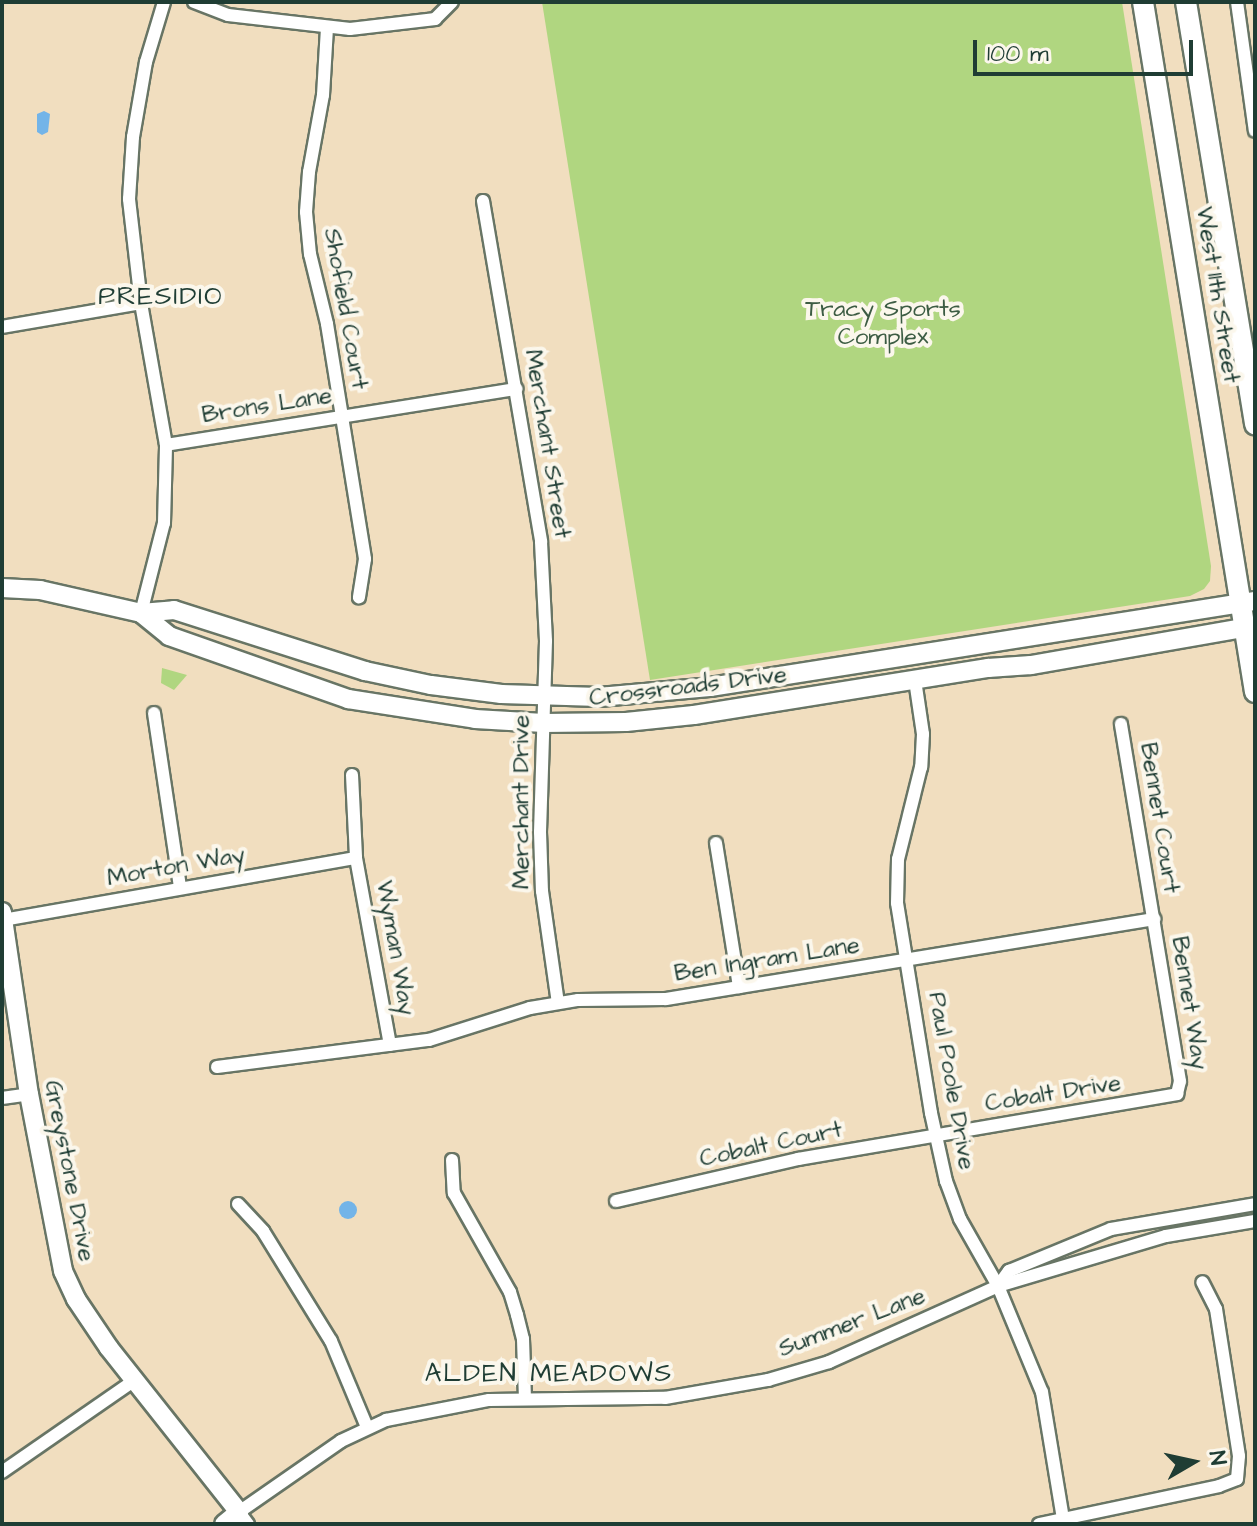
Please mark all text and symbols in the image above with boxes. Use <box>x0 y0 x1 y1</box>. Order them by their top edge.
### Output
scale bar <box>977 24 1197 74</box>
text: 100 m <box>987 37 1049 71</box>
street label: West 11th Street <box>1189 205 1245 385</box>
street label: Shofield Court <box>317 226 373 392</box>
district label: PRESIDIO <box>98 281 224 313</box>
park label: Tracy Sports Complex <box>805 296 961 352</box>
street label: Merchant Street <box>518 348 576 540</box>
street label: Brons Lane <box>200 382 334 430</box>
street label: Crossroads Drive <box>588 661 788 713</box>
street label: Merchant Drive <box>508 715 536 889</box>
street label: Bennet Court <box>1133 741 1185 895</box>
street label: Morton Way <box>105 841 247 893</box>
street label: Wyman Way <box>369 878 421 1018</box>
street label: Ben Ingram Lane <box>672 931 862 989</box>
street label: Bennet Way <box>1164 934 1214 1072</box>
street label: Paul Poole Drive <box>921 990 981 1172</box>
street label: Cobalt Drive <box>983 1069 1123 1119</box>
street label: Greystone Drive <box>37 1078 101 1264</box>
street label: Cobalt Court <box>697 1116 845 1174</box>
street label: Summer Lane <box>775 1282 929 1364</box>
district label: ALDEN MEADOWS <box>425 1358 673 1390</box>
north arrow <box>1153 1422 1233 1502</box>
text: N <box>1201 1449 1234 1467</box>

